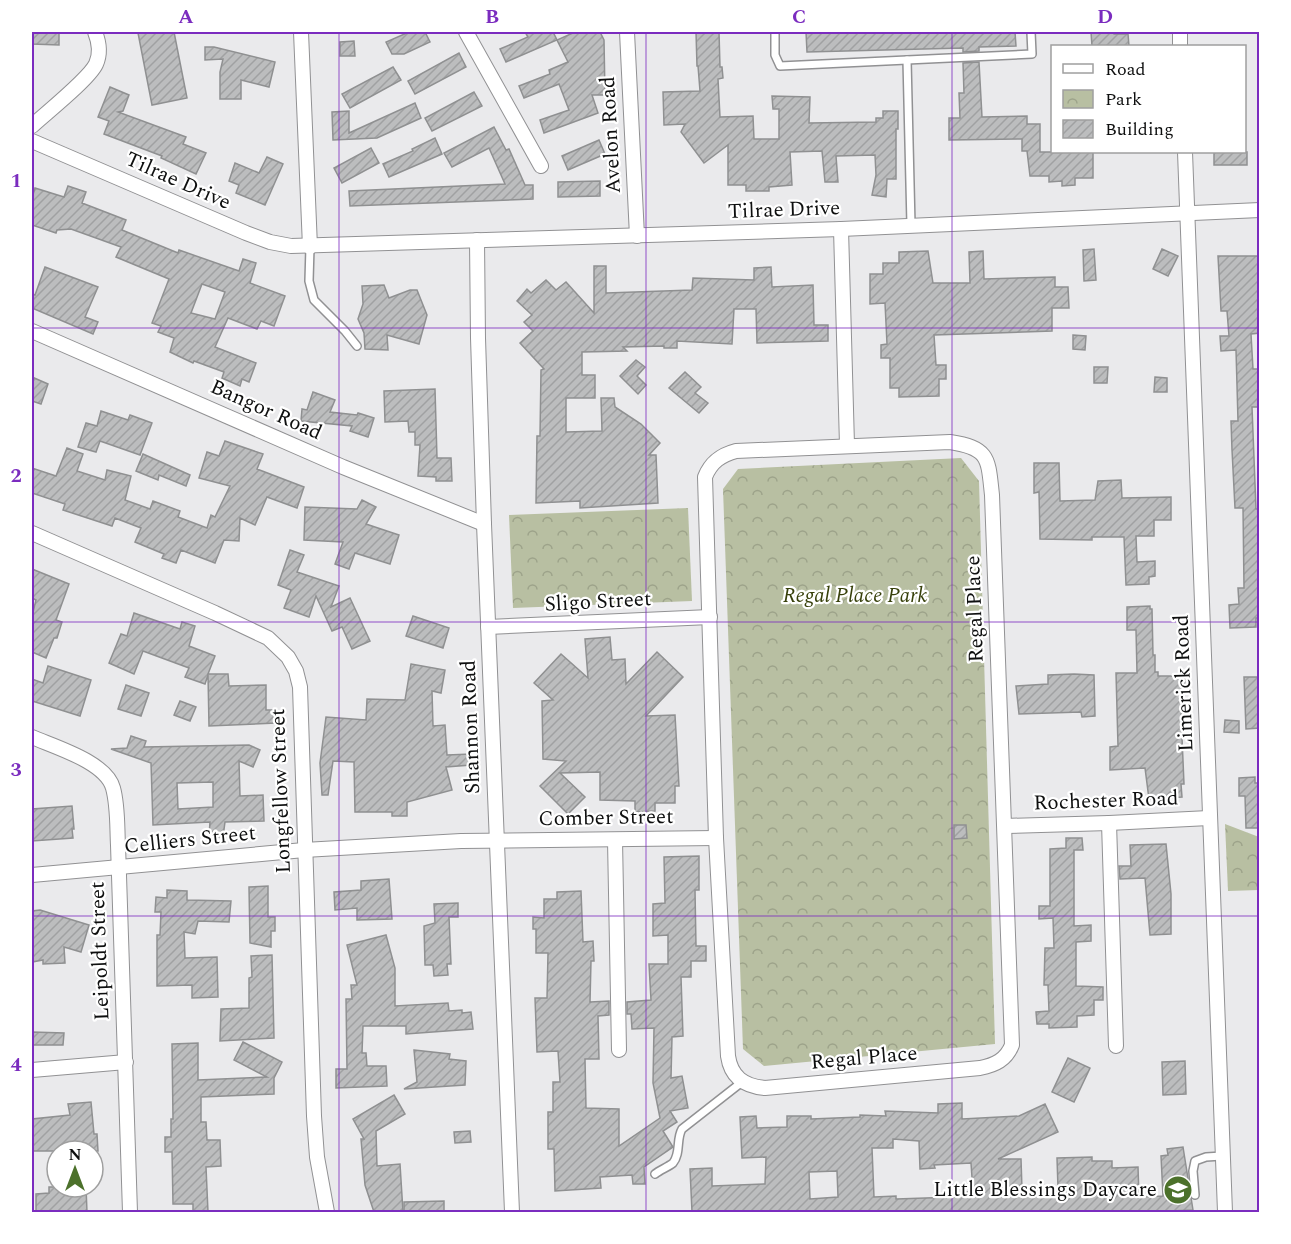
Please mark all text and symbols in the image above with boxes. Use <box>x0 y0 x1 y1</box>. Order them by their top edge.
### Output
text: A <box>178 2 194 32</box>
text: B <box>485 2 499 32</box>
text: C <box>792 2 806 32</box>
text: D <box>1097 2 1113 32</box>
legend <box>1051 45 1246 153</box>
text: Road <box>1105 56 1146 83</box>
street label: Avelon Road <box>592 76 630 194</box>
text: Park <box>1105 86 1142 113</box>
text: Building <box>1105 116 1174 143</box>
street label: Tilrae Drive <box>120 143 236 219</box>
text: 1 <box>10 166 22 196</box>
street label: Tilrae Drive <box>727 192 841 228</box>
street label: Bangor Road <box>205 371 327 449</box>
text: 2 <box>10 461 22 491</box>
street label: Regal Place <box>957 555 993 663</box>
park label: Regal Place Park <box>783 580 927 612</box>
street label: Sligo Street <box>544 583 652 621</box>
street label: Limerick Road <box>1166 614 1202 752</box>
street label: Shannon Road <box>453 659 489 795</box>
street label: Longfellow Street <box>262 708 300 874</box>
text: 3 <box>10 755 22 785</box>
street label: Rochester Road <box>1033 782 1179 820</box>
street label: Comber Street <box>538 801 674 835</box>
street label: Celliers Street <box>123 817 257 863</box>
street label: Leipoldt Street <box>82 881 118 1021</box>
street label: Regal Place <box>809 1037 919 1079</box>
text: 4 <box>10 1050 22 1080</box>
north arrow <box>45 1139 105 1199</box>
text: N <box>68 1143 82 1167</box>
place label: Little Blessings Daycare <box>933 1174 1157 1206</box>
school or university icon: Little Blessings Daycare <box>1162 1174 1194 1206</box>

